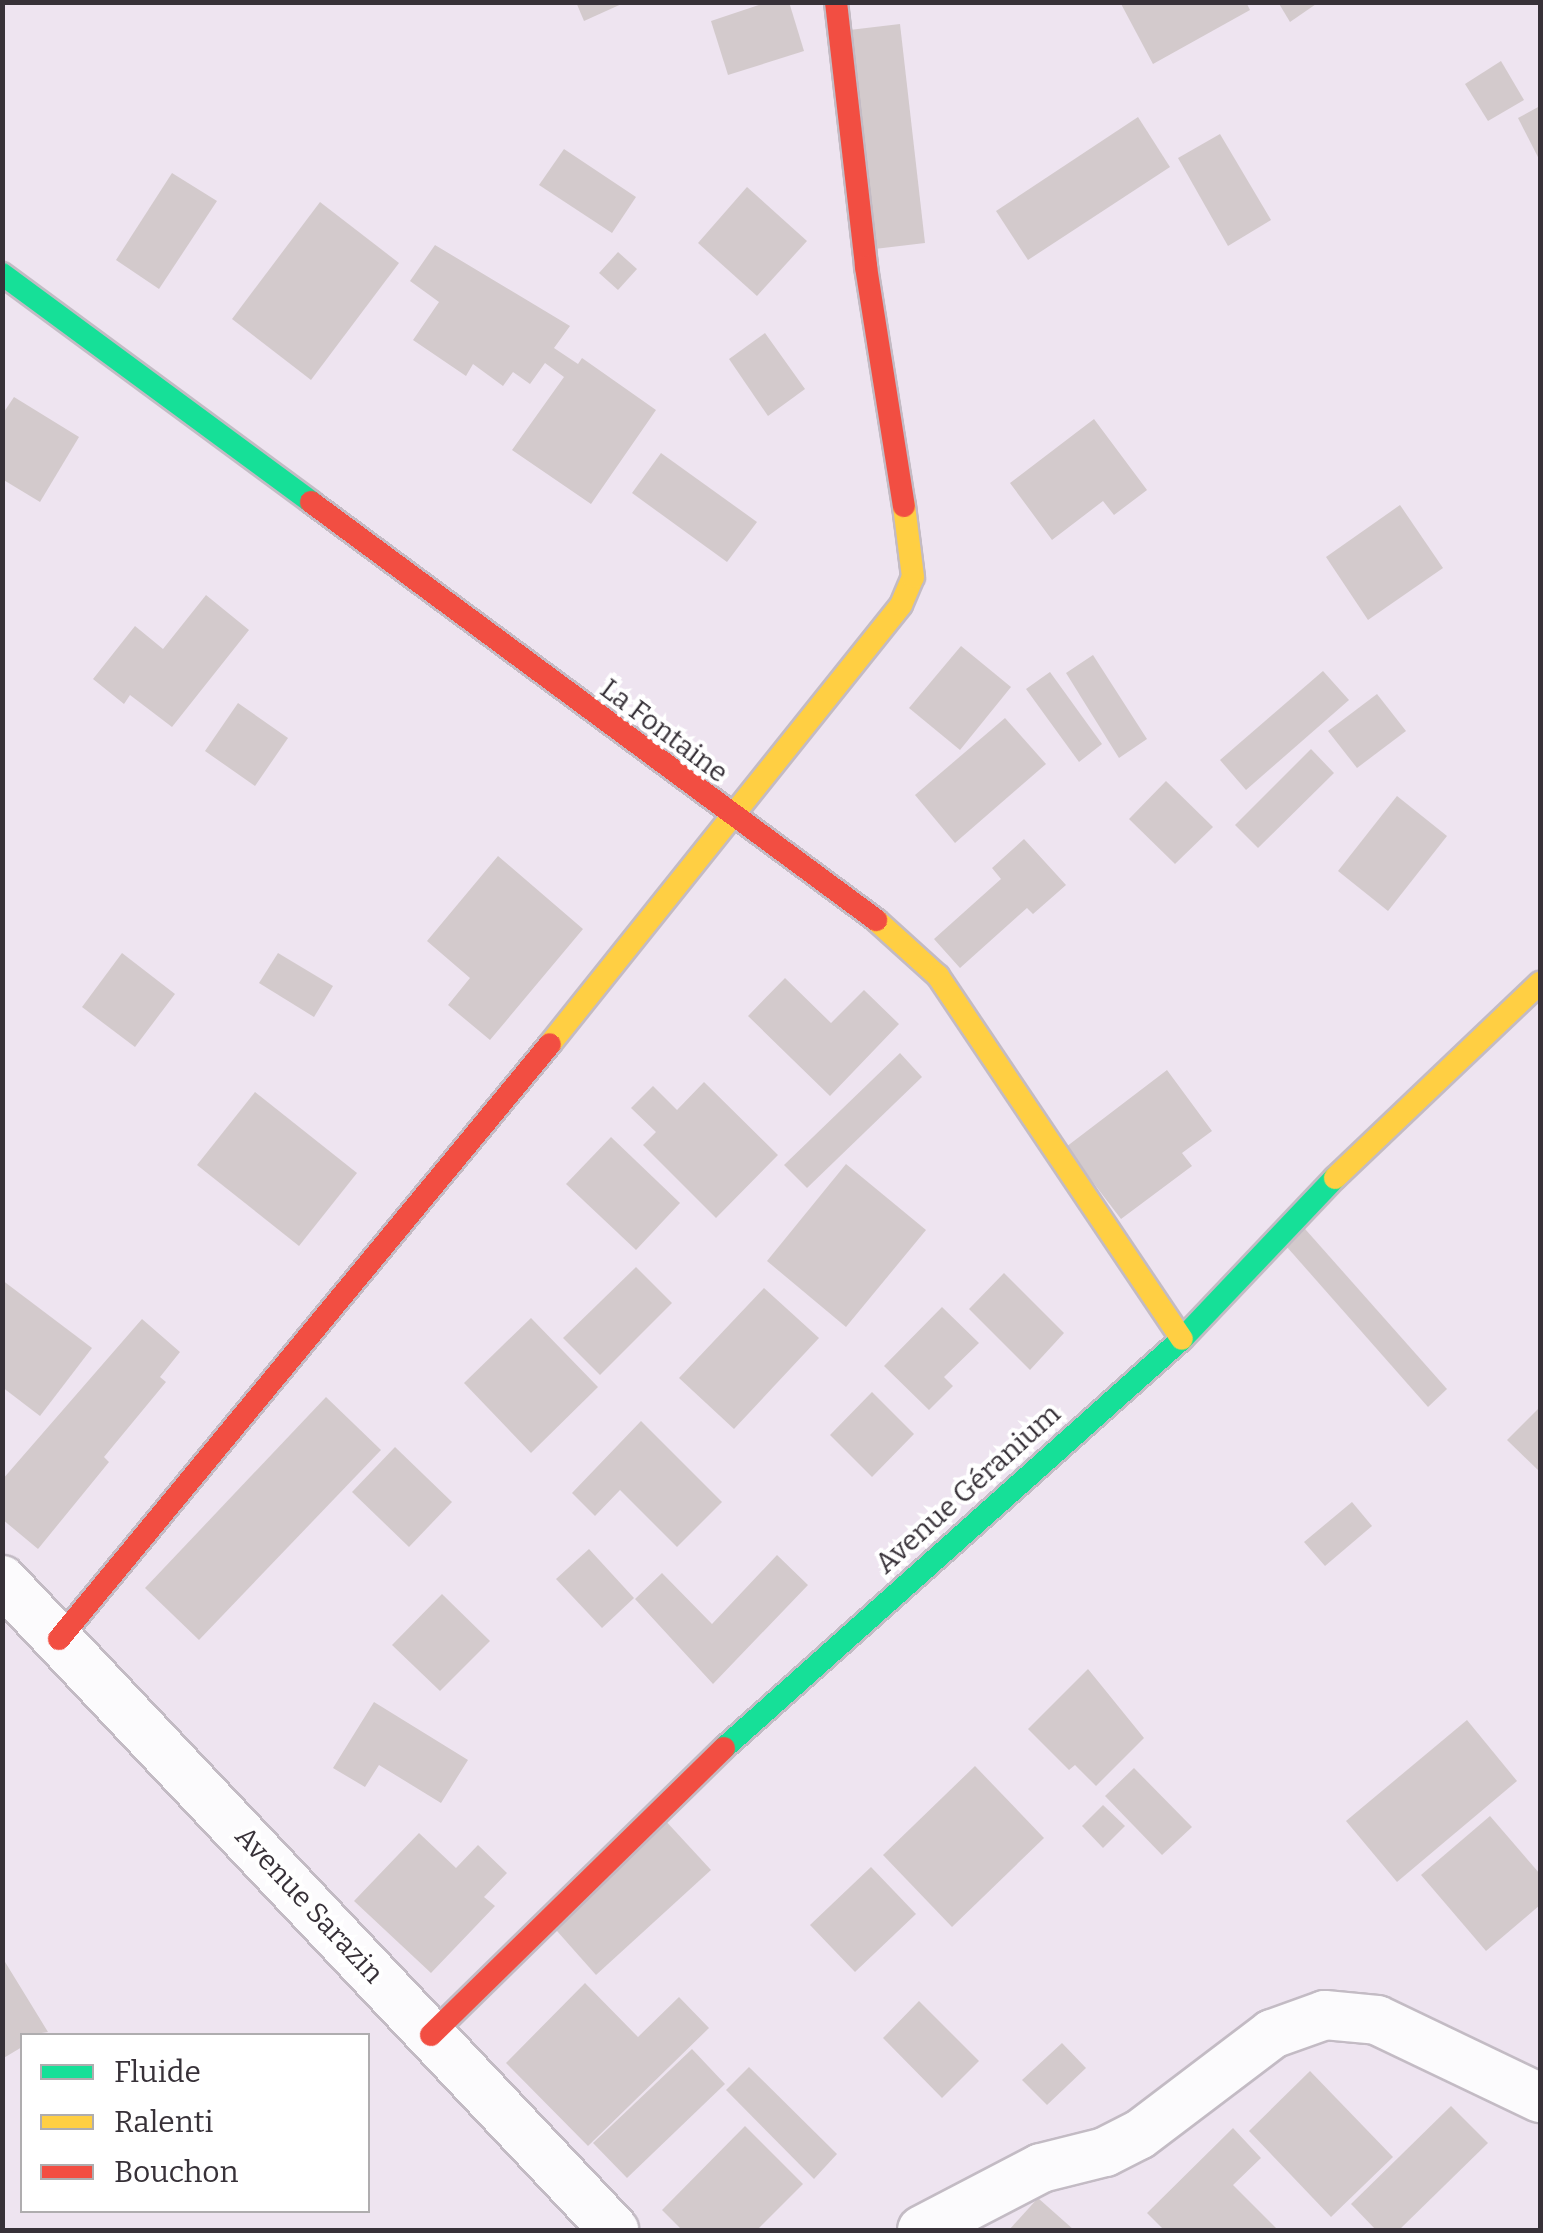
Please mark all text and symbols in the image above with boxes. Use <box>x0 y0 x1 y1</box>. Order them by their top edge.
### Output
street label: La Fontaine <box>594 672 734 790</box>
street label: Avenue Géranium <box>869 1397 1067 1581</box>
street label: Avenue Sarazin <box>228 1820 390 1990</box>
legend <box>20 2033 370 2213</box>
text: Fluide <box>114 2054 201 2090</box>
text: Ralenti <box>114 2104 214 2140</box>
text: Bouchon <box>114 2154 239 2190</box>

